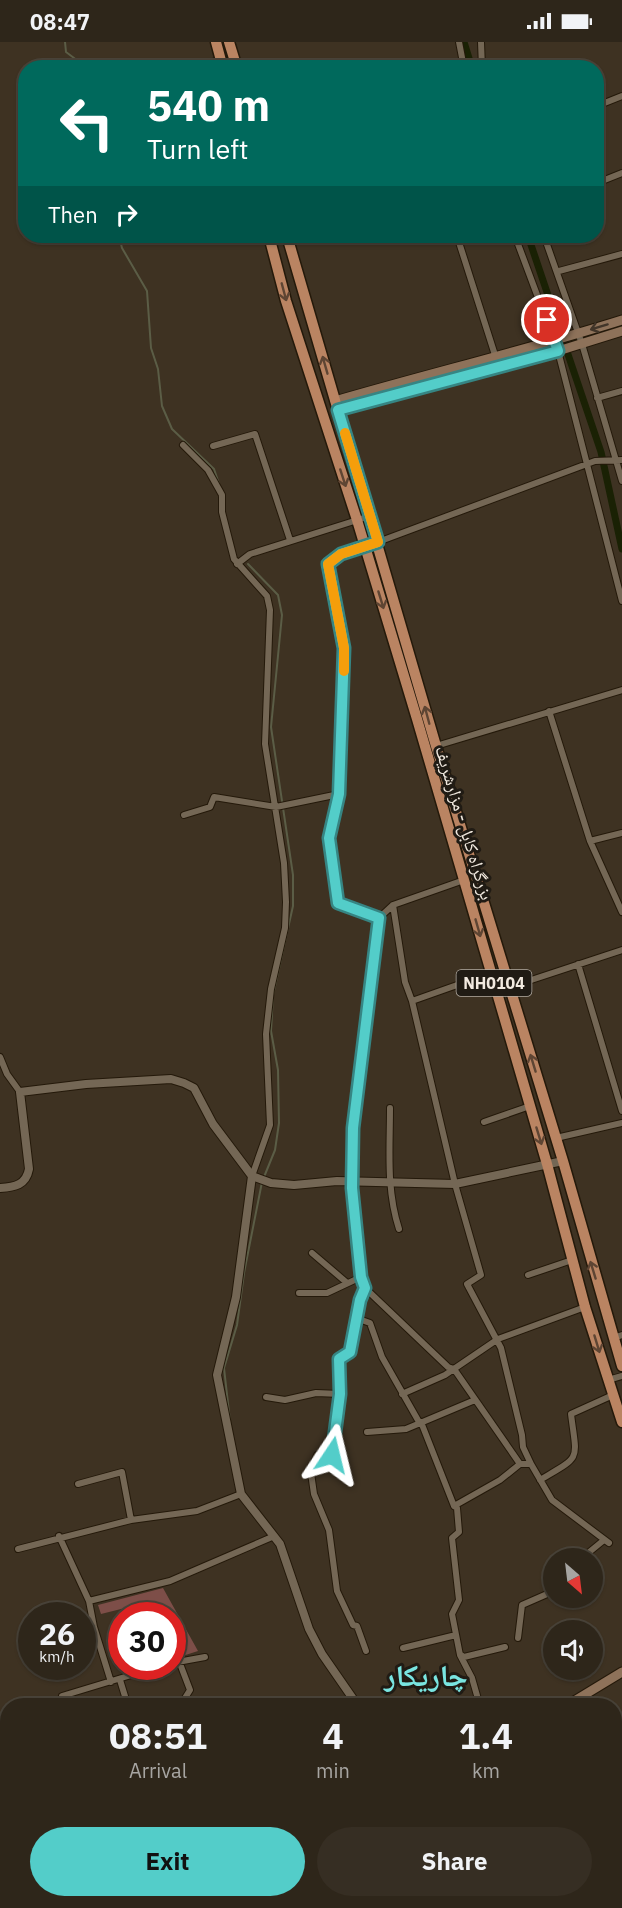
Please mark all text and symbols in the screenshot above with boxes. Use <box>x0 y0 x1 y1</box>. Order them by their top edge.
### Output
text: 08:47 <box>30 7 90 36</box>
text: 540 m <box>147 78 270 133</box>
icon: left <box>48 84 126 162</box>
text: Turn left <box>147 131 248 166</box>
icon: right <box>110 198 143 231</box>
text: Then <box>48 200 98 229</box>
one-way arrow <box>279 282 290 301</box>
pin <box>521 294 572 345</box>
icon: arrive <box>530 303 563 336</box>
one-way arrow <box>590 322 609 333</box>
one-way arrow <box>319 356 330 375</box>
one-way arrow <box>339 468 350 487</box>
one-way arrow <box>376 590 387 609</box>
one-way arrow <box>421 706 433 725</box>
street label: بزرگراه کابل - مزارشریف <box>430 743 499 903</box>
one-way arrow <box>473 918 484 937</box>
road number: NH0104 <box>456 970 532 996</box>
one-way arrow <box>527 1054 538 1073</box>
one-way arrow <box>534 1126 545 1145</box>
one-way arrow <box>587 1261 598 1280</box>
one-way arrow <box>592 1334 603 1353</box>
position arrow <box>300 1423 364 1487</box>
north arrow <box>543 1548 603 1608</box>
map controls <box>543 1548 603 1680</box>
speed limit sign: 30 <box>108 1602 186 1680</box>
text: 26 <box>39 1614 75 1653</box>
button: sound <box>543 1620 603 1680</box>
text: km/h <box>39 1647 75 1666</box>
district label: چاریکار <box>382 1655 468 1694</box>
text: 08:51 <box>109 1712 207 1759</box>
text: 4 <box>322 1712 344 1759</box>
text: 1.4 <box>459 1712 513 1759</box>
text: Arrival <box>129 1757 187 1784</box>
text: min <box>316 1757 350 1784</box>
text: km <box>472 1757 500 1784</box>
button: Exit <box>30 1827 305 1896</box>
button: Share <box>317 1827 592 1896</box>

